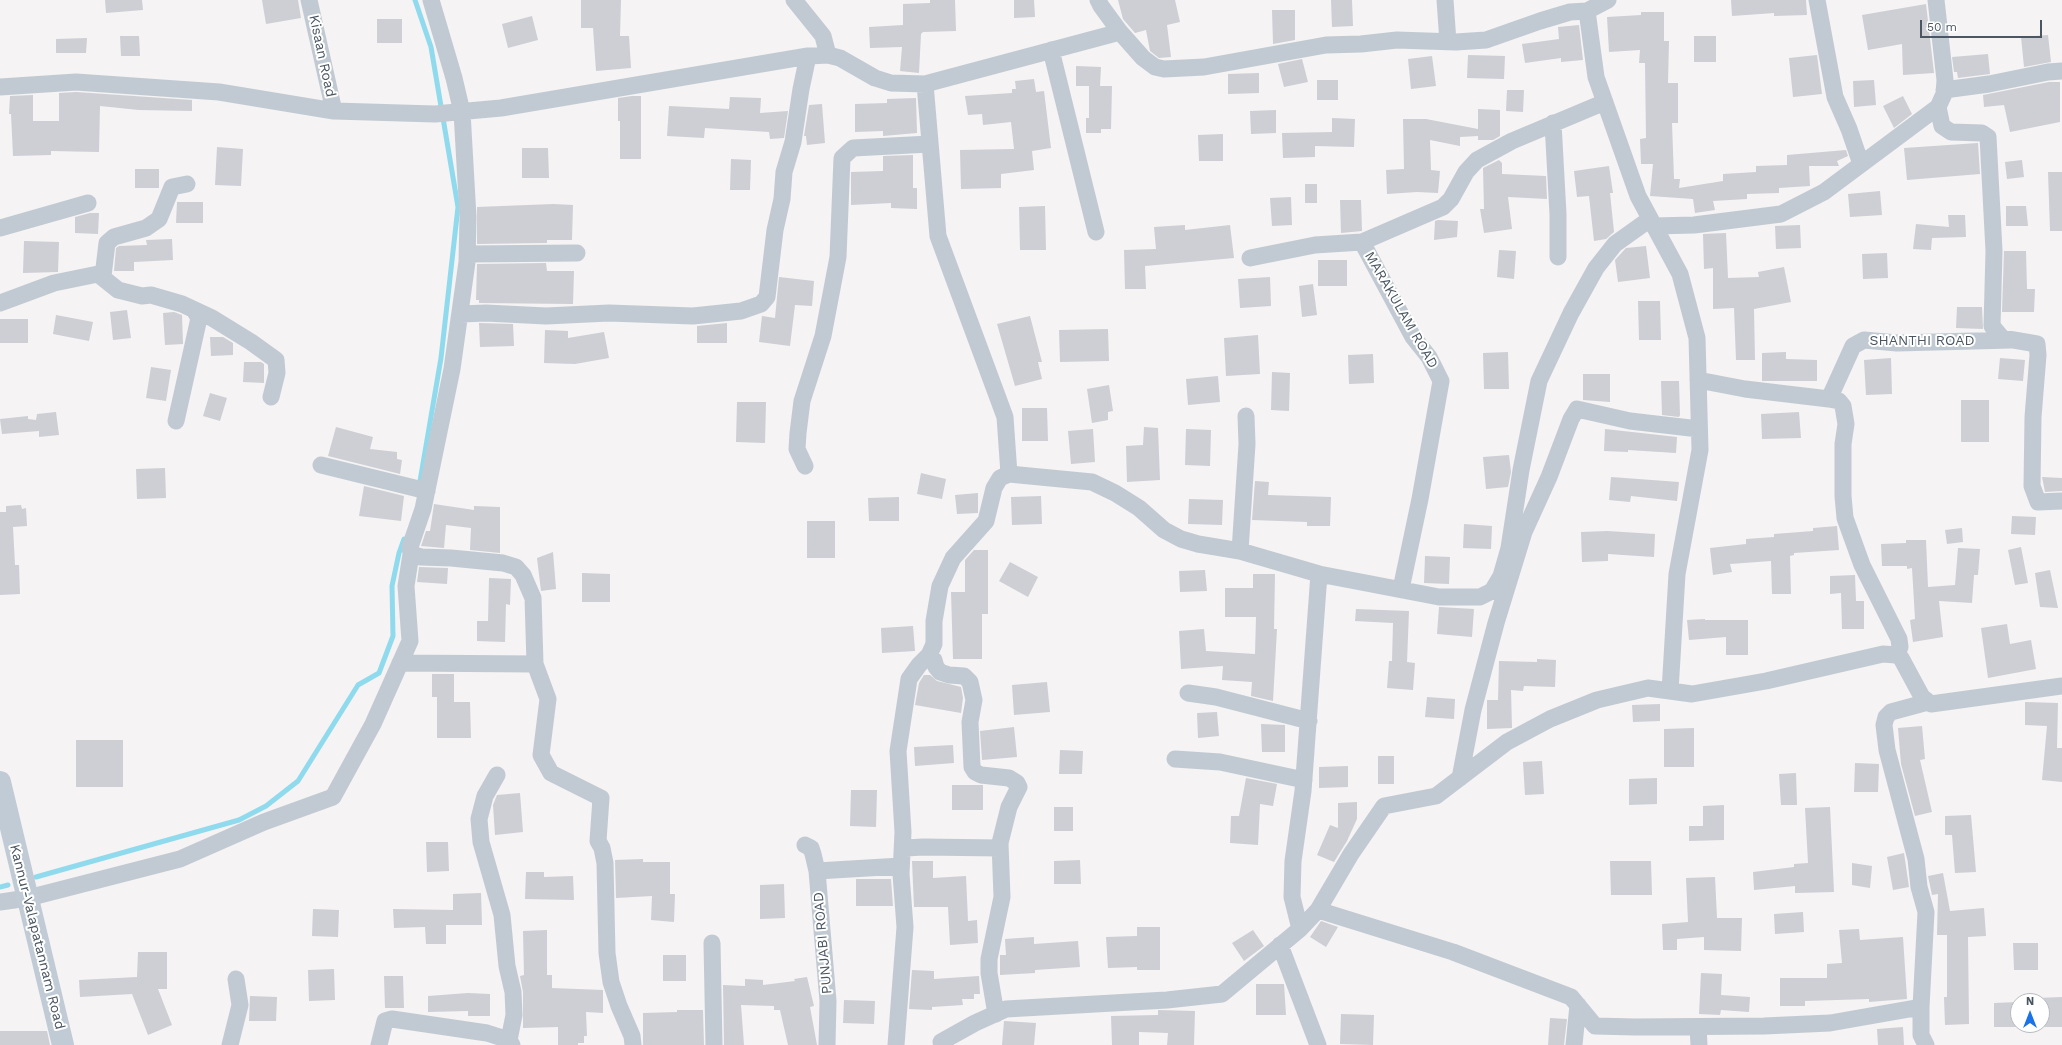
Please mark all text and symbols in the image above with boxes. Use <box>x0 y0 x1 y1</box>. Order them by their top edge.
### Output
scale bar <box>1922 12 2044 38</box>
street label: Kisaan Road <box>305 13 339 99</box>
text: 50 m <box>1927 20 1957 34</box>
street label: MARAKULAM ROAD <box>1361 249 1441 371</box>
street label: SHANTHI ROAD <box>1869 333 1975 349</box>
street label: Kannur-Valapatannam Road <box>6 843 68 1031</box>
street label: PUNJABI ROAD <box>810 891 836 995</box>
north arrow <box>2010 993 2050 1033</box>
text: N <box>2026 995 2034 1008</box>

